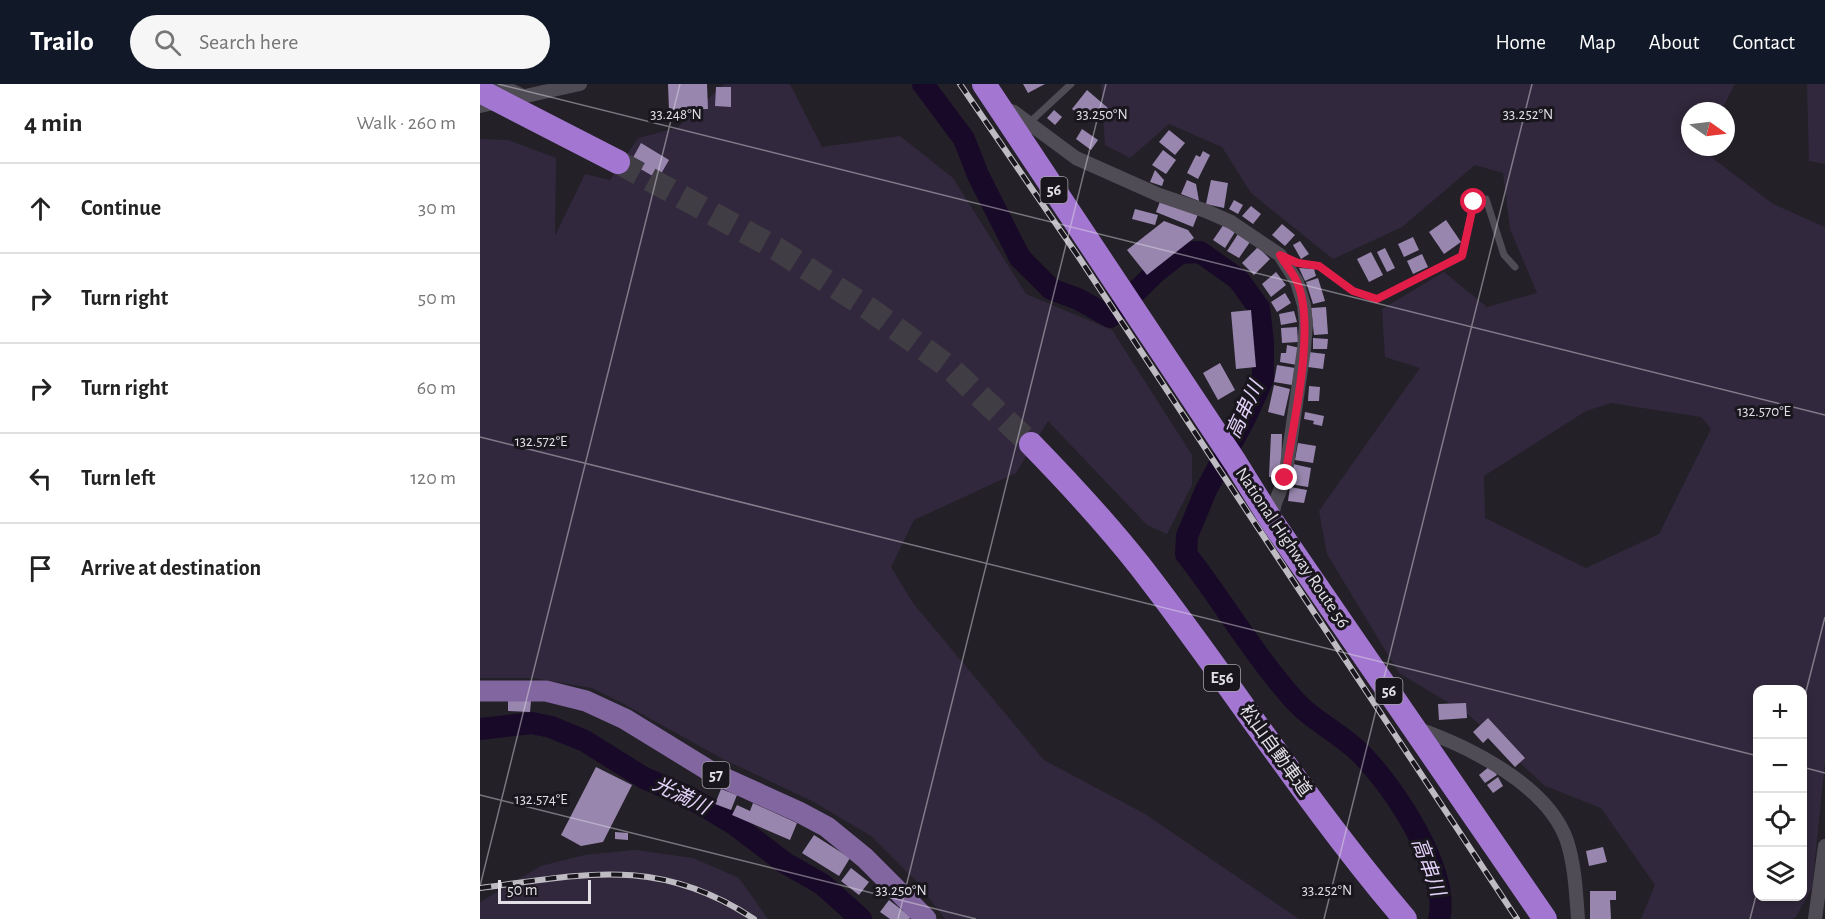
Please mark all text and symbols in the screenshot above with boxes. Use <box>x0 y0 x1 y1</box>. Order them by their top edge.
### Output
search box <box>130 15 550 69</box>
icon: search <box>151 26 184 59</box>
text: Trailo <box>30 28 94 56</box>
text: Search here <box>199 31 298 53</box>
text: Home <box>1495 32 1546 53</box>
text: Map <box>1579 32 1616 53</box>
text: About <box>1649 32 1699 53</box>
text: Contact <box>1732 32 1795 53</box>
north arrow <box>1681 102 1735 156</box>
text: 33.248°N <box>650 107 702 122</box>
text: 33.250°N <box>1076 107 1128 122</box>
text: 33.252°N <box>1503 107 1553 122</box>
text: 4 min <box>24 110 83 136</box>
text: Walk · 260 m <box>356 113 456 133</box>
road number: 56 <box>1040 177 1068 203</box>
route start <box>1460 188 1486 214</box>
icon: ahead <box>24 192 57 225</box>
text: Continue <box>81 197 161 219</box>
text: 30 m <box>418 198 456 218</box>
icon: right <box>24 282 57 315</box>
text: Turn right <box>81 287 168 309</box>
text: 50 m <box>418 288 456 308</box>
icon: right <box>24 372 57 405</box>
water label: 高串川 <box>1222 376 1268 441</box>
text: Turn right <box>81 377 168 399</box>
text: 60 m <box>417 378 456 398</box>
text: 132.570°E <box>1737 404 1791 419</box>
text: 132.572°E <box>515 434 567 449</box>
icon: left <box>24 462 57 495</box>
route end <box>1271 464 1297 490</box>
street label: National Highway Route 56 <box>1232 465 1352 631</box>
text: Turn left <box>81 467 155 489</box>
text: 120 m <box>410 468 456 488</box>
icon: arrive <box>24 552 57 585</box>
text: Arrive at destination <box>81 557 261 579</box>
road number: E56 <box>1204 665 1240 691</box>
road number: 56 <box>1376 678 1402 704</box>
map controls <box>1753 685 1807 901</box>
button: + <box>1753 685 1807 739</box>
street label: 松山自動車道 <box>1236 701 1316 800</box>
button: − <box>1753 739 1807 793</box>
road number: 57 <box>702 762 730 788</box>
water label: 光満川 <box>650 773 715 819</box>
text: 132.574°E <box>515 792 567 807</box>
button: locate <box>1753 793 1807 847</box>
water label: 高串川 <box>1408 835 1449 900</box>
button: layers <box>1753 847 1807 901</box>
scale bar <box>498 877 591 904</box>
text: 50 m <box>507 882 538 898</box>
text: 33.250°N <box>875 883 927 898</box>
text: 33.252°N <box>1302 883 1352 898</box>

